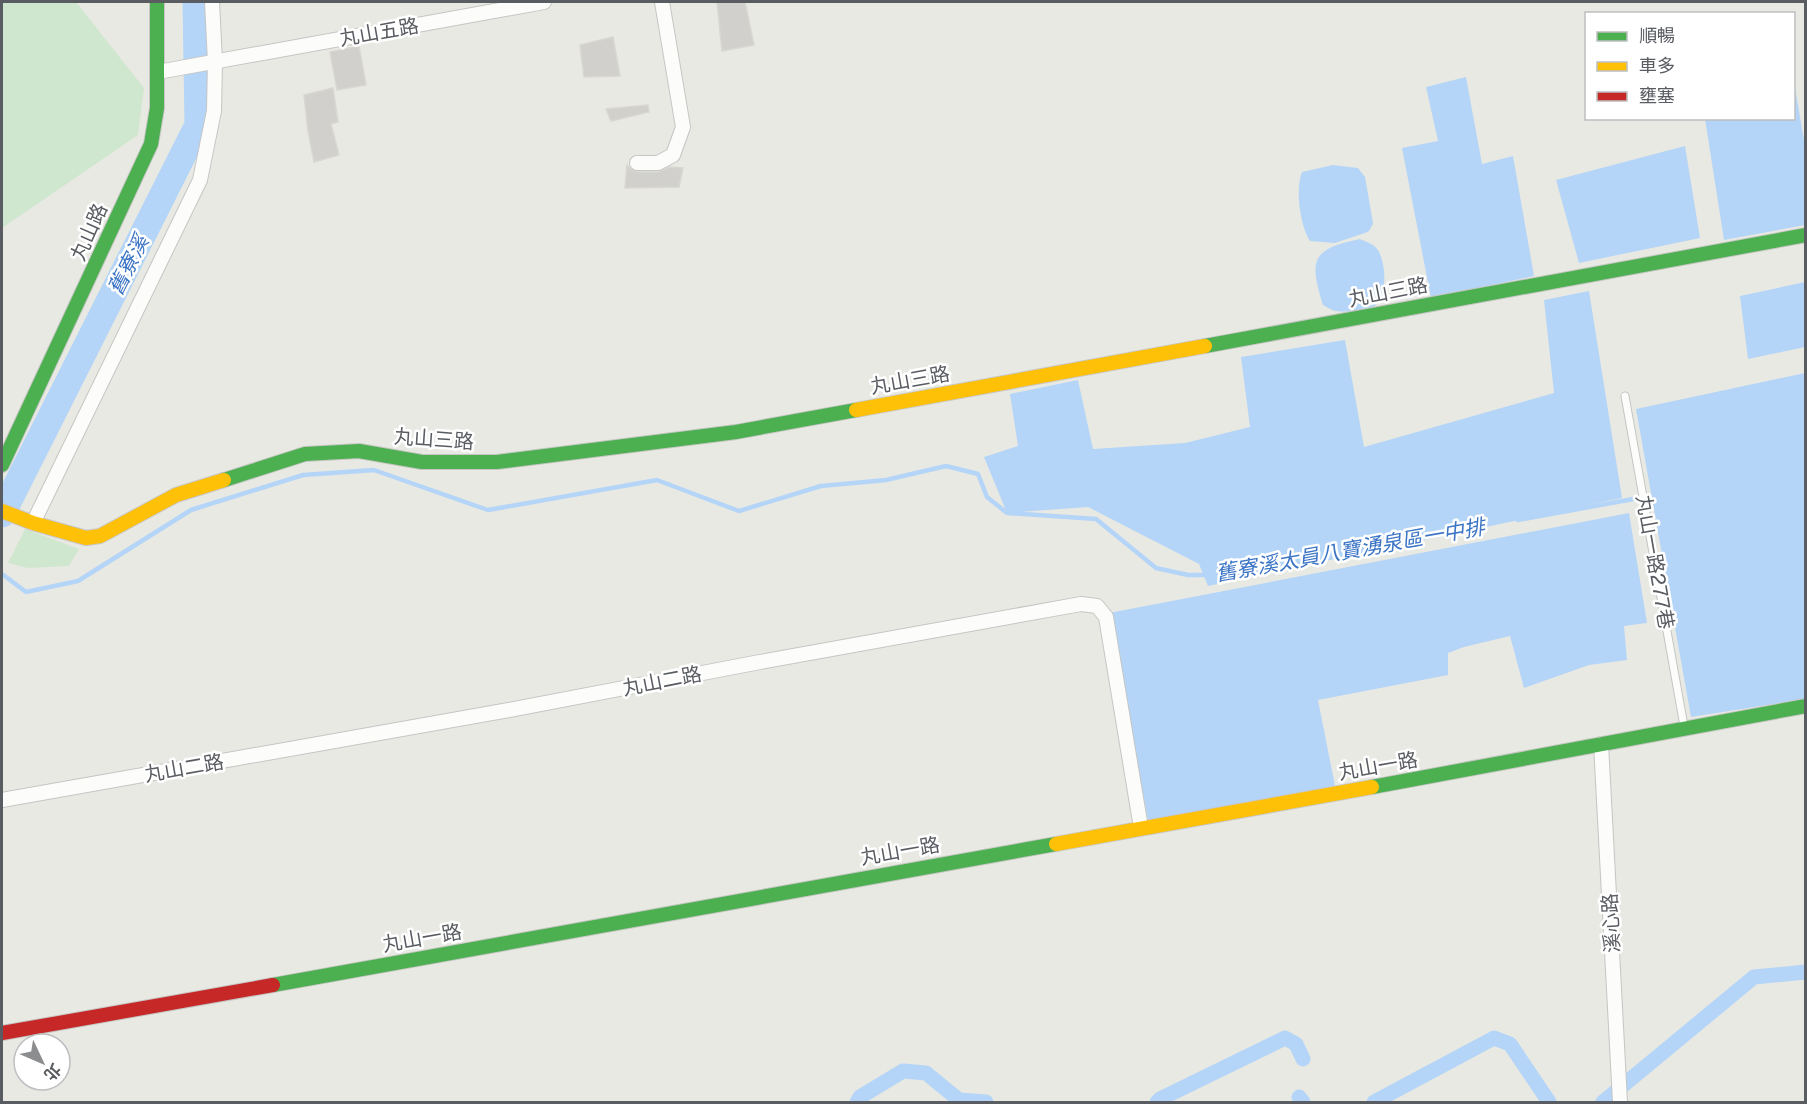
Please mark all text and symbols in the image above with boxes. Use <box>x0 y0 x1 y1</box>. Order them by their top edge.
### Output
legend <box>1585 12 1795 120</box>
street label: 丸山五路 <box>338 13 420 51</box>
text: 順暢 <box>1639 25 1675 46</box>
text: 車多 <box>1639 55 1675 76</box>
text: 壅塞 <box>1639 85 1675 106</box>
street label: 丸山路 <box>66 200 112 264</box>
water label: 舊寮溪 <box>103 229 155 299</box>
street label: 丸山三路 <box>1346 273 1430 311</box>
street label: 丸山三路 <box>869 361 951 399</box>
street label: 丸山三路 <box>393 424 475 454</box>
street label: 丸山一路277巷 <box>1631 493 1679 631</box>
water label: 舊寮溪太員八寶湧泉區一中排 <box>1213 513 1490 586</box>
street label: 丸山二路 <box>620 662 704 700</box>
street label: 丸山一路 <box>1337 747 1419 785</box>
street label: 丸山二路 <box>143 749 225 787</box>
street label: 丸山一路 <box>859 832 941 870</box>
street label: 溪心路 <box>1597 892 1625 954</box>
street label: 丸山一路 <box>381 919 463 957</box>
north arrow <box>12 1032 72 1092</box>
text: 北 <box>40 1060 65 1084</box>

